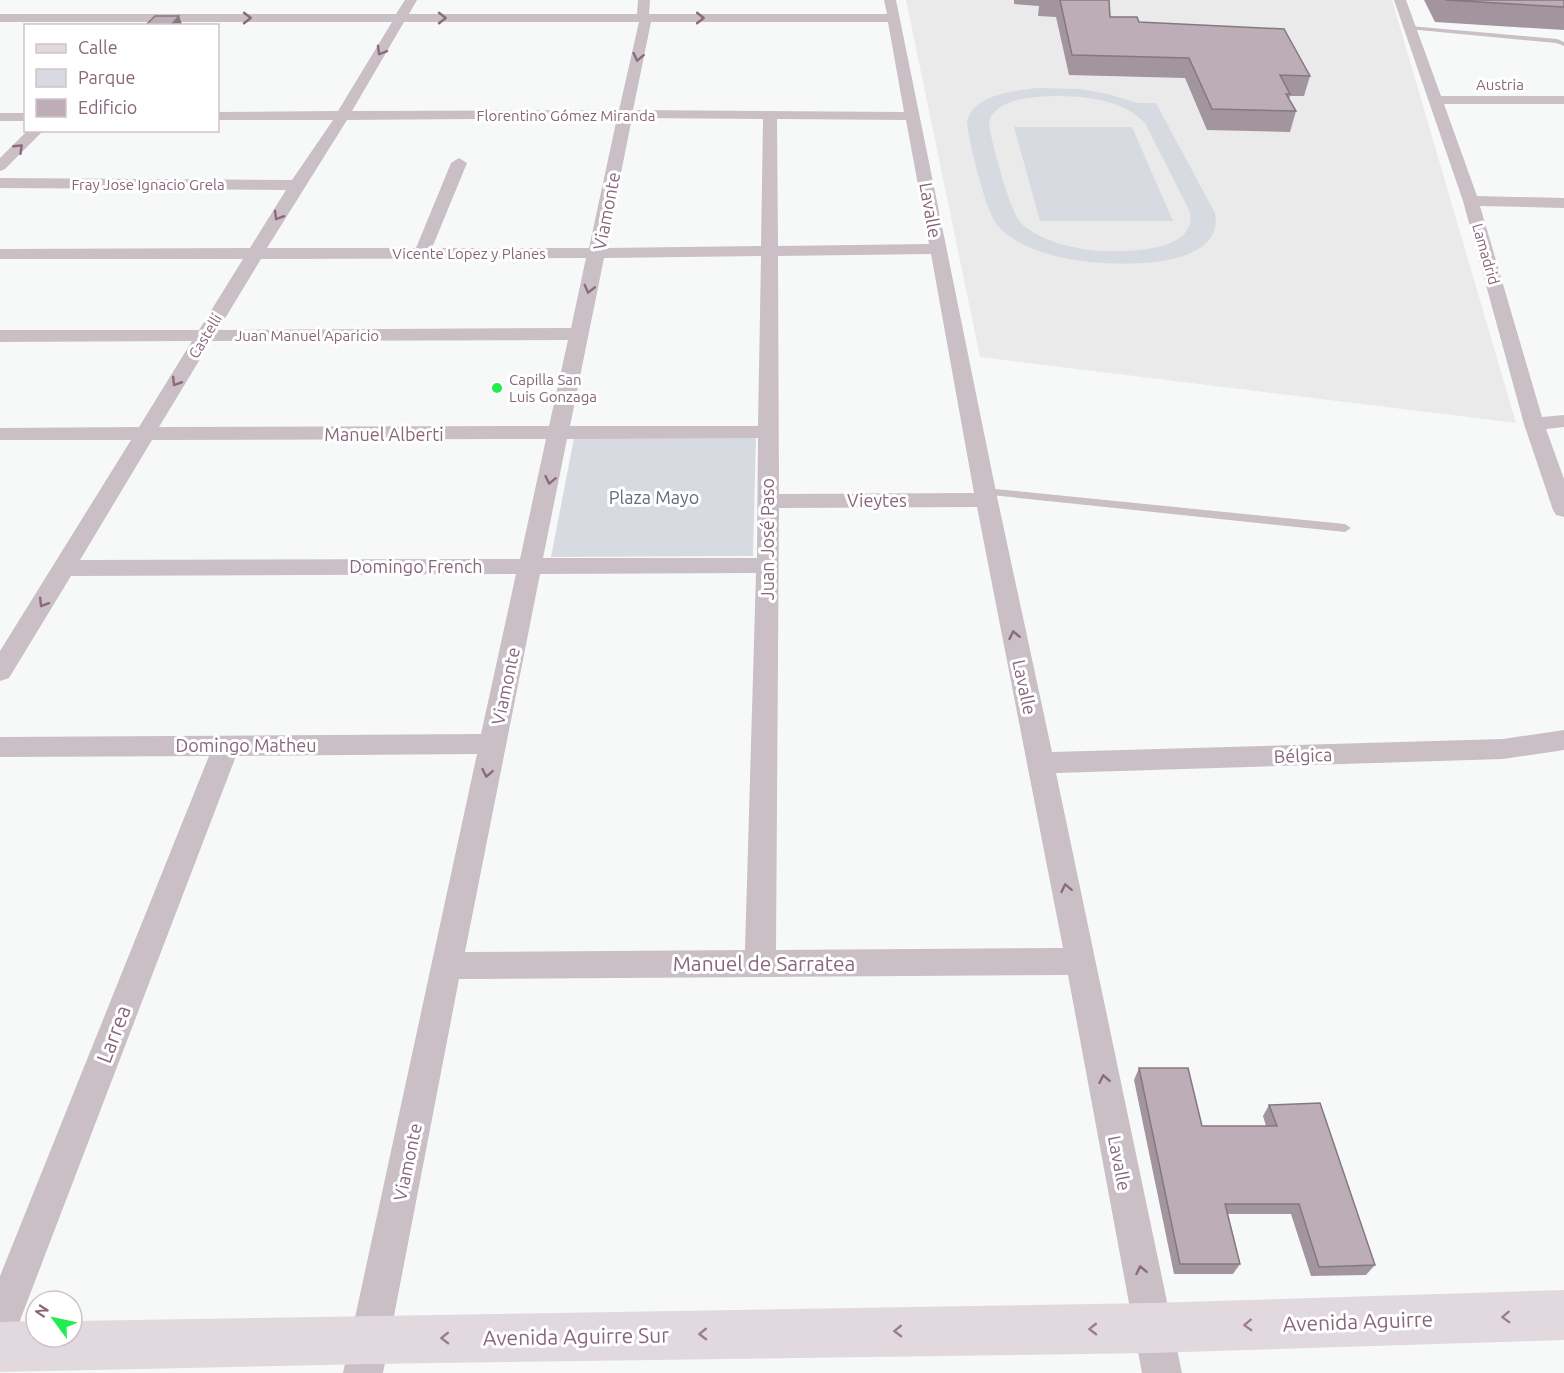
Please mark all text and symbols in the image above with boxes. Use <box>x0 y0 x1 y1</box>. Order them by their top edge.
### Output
one-way arrow <box>243 12 252 24</box>
one-way arrow <box>438 12 447 24</box>
one-way arrow <box>696 12 705 24</box>
legend <box>24 24 219 132</box>
text: Calle <box>78 37 118 57</box>
one-way arrow <box>377 44 388 55</box>
one-way arrow <box>632 52 645 62</box>
text: Parque <box>78 67 135 87</box>
street label: Austria <box>1476 76 1524 93</box>
text: Edificio <box>78 97 137 117</box>
street label: Florentino Gómez Miranda <box>477 107 655 124</box>
one-way arrow <box>11 145 22 156</box>
street label: Viamonte <box>589 170 623 252</box>
street label: Fray Jose Ignacio Grela <box>71 176 225 193</box>
street label: Lavalle <box>916 181 946 239</box>
one-way arrow <box>273 210 285 220</box>
street label: Lamadrid <box>1469 221 1503 287</box>
street label: Vicente Lopez y Planes <box>392 245 546 262</box>
one-way arrow <box>584 284 597 294</box>
street label: Castelli <box>185 311 225 361</box>
street label: Juan Manuel Aparicio <box>235 327 379 344</box>
place label: Capilla San Luis Gonzaga <box>509 371 597 405</box>
one-way arrow <box>172 376 184 386</box>
marker: Capilla San Luis Gonzaga <box>490 381 504 395</box>
street label: Manuel Alberti <box>324 424 444 444</box>
one-way arrow <box>544 474 557 484</box>
street label: Juan José Paso <box>757 478 777 600</box>
park label: Plaza Mayo <box>609 487 699 507</box>
street label: Vieytes <box>847 490 907 510</box>
street label: Domingo French <box>349 556 483 576</box>
one-way arrow <box>38 597 50 607</box>
one-way arrow <box>1008 630 1021 640</box>
street label: Viamonte <box>487 645 523 727</box>
street label: Lavalle <box>1009 658 1041 716</box>
street label: Domingo Matheu <box>176 735 316 755</box>
street label: Bélgica <box>1273 744 1333 766</box>
one-way arrow <box>481 768 494 778</box>
one-way arrow <box>1060 883 1073 893</box>
street label: Manuel de Sarratea <box>673 951 855 975</box>
street label: Larrea <box>91 1002 135 1066</box>
one-way arrow <box>1098 1074 1111 1084</box>
street label: Viamonte <box>389 1121 425 1203</box>
street label: Lavalle <box>1105 1134 1135 1192</box>
one-way arrow <box>1135 1266 1148 1276</box>
north arrow <box>24 1289 84 1349</box>
text: N <box>31 1301 52 1321</box>
street label: Avenida Aguirre <box>1282 1306 1434 1336</box>
one-way arrow <box>1501 1310 1510 1323</box>
one-way arrow <box>1243 1319 1252 1331</box>
street label: Avenida Aguirre Sur <box>483 1322 669 1350</box>
one-way arrow <box>1089 1322 1098 1335</box>
one-way arrow <box>894 1325 903 1338</box>
one-way arrow <box>699 1328 708 1340</box>
one-way arrow <box>441 1332 450 1344</box>

